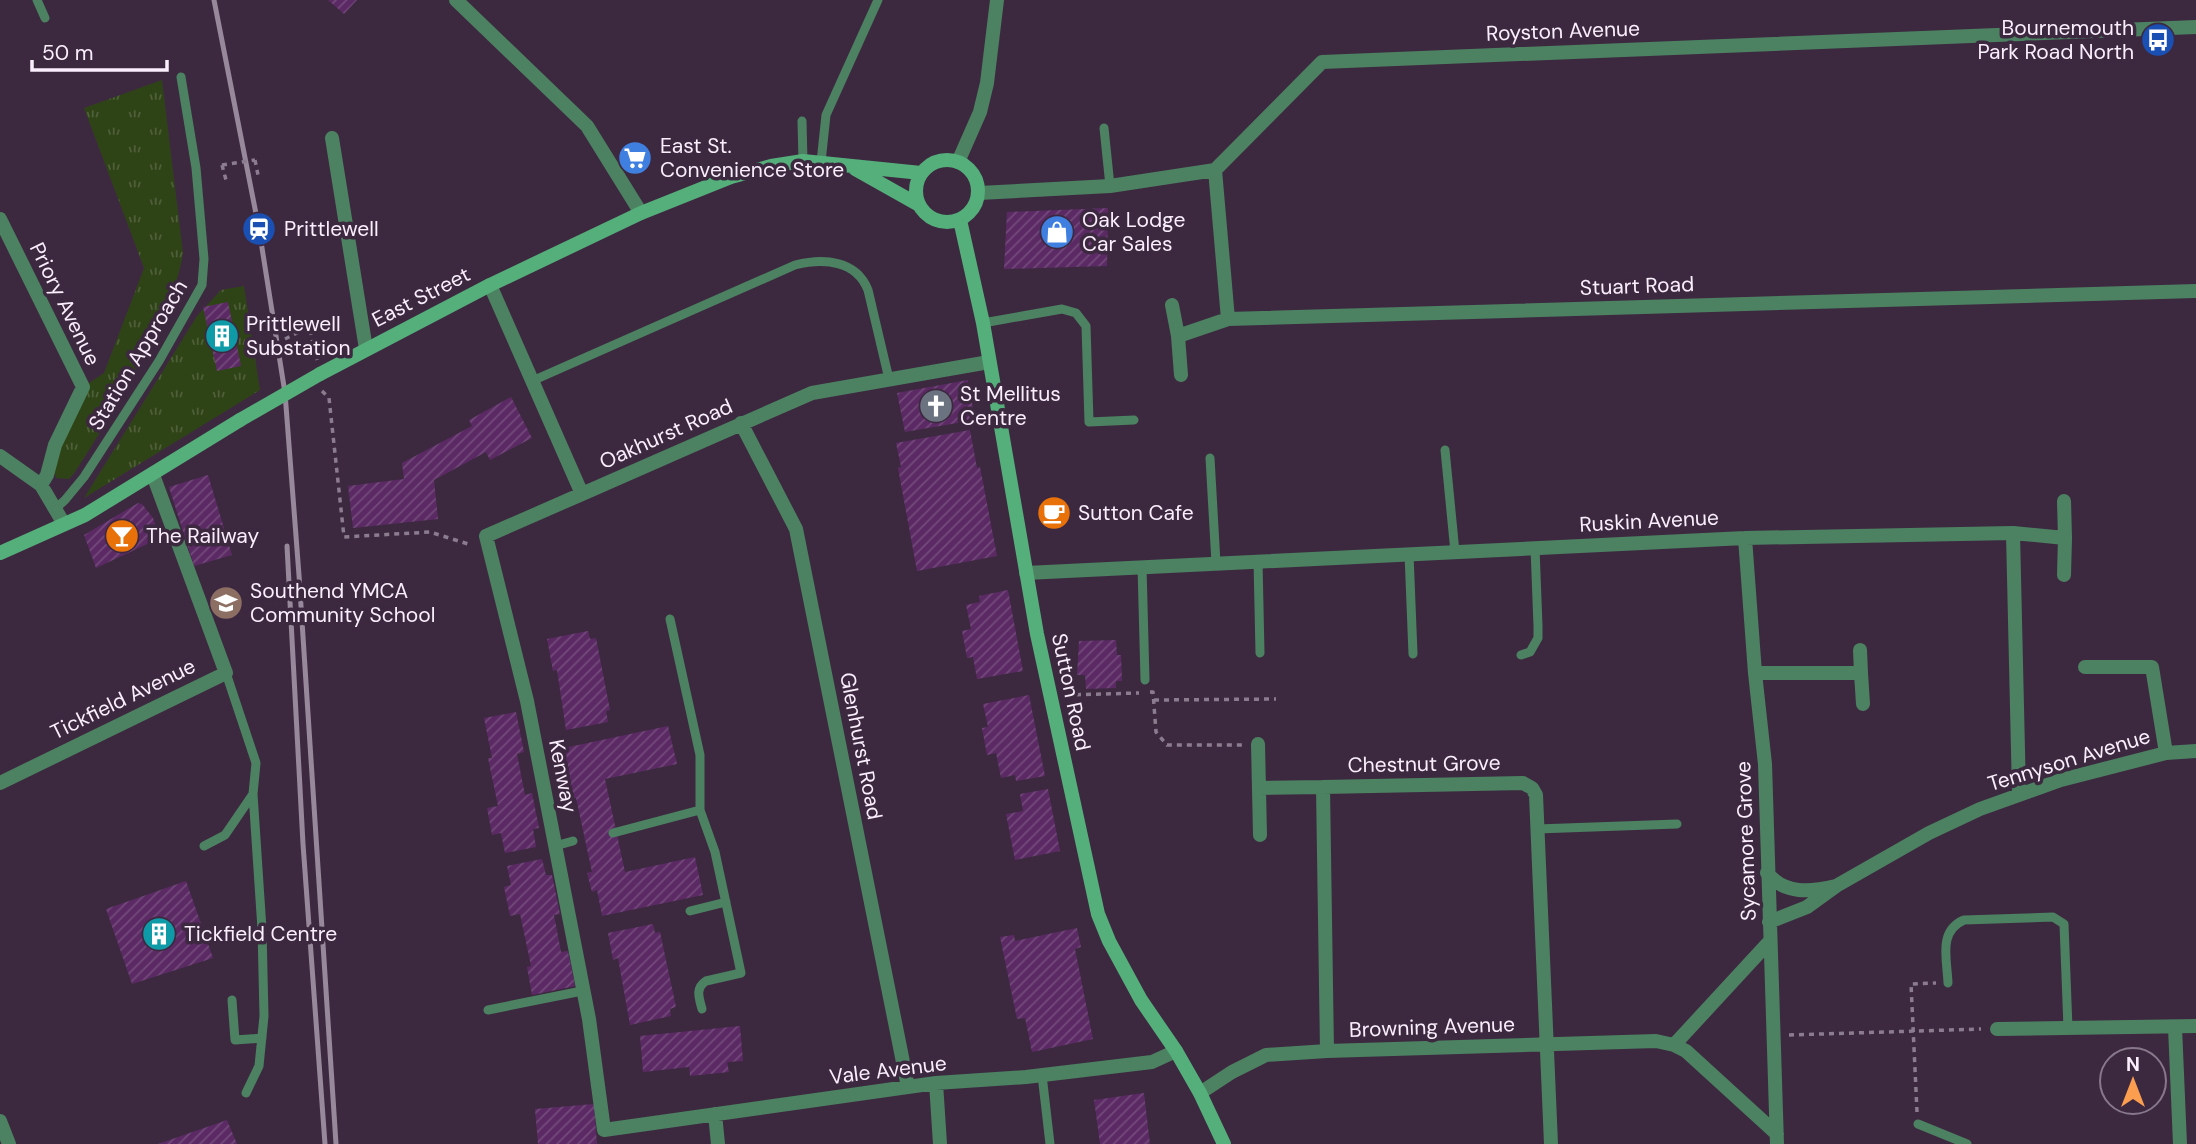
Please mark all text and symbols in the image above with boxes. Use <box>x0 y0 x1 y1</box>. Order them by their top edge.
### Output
street label: Royston Avenue <box>1486 14 1641 48</box>
place label: Bournemouth Park Road North <box>1977 14 2134 66</box>
bus stop icon: Bournemouth Park Road North <box>2139 21 2177 59</box>
scale bar <box>32 28 166 72</box>
text: 50 m <box>42 39 93 67</box>
place label: East St. Convenience Store <box>660 132 844 184</box>
supermarket icon: East St. Convenience Store <box>616 139 654 177</box>
place label: Oak Lodge Car Sales <box>1082 206 1185 258</box>
station icon: Prittlewell <box>240 210 278 248</box>
shop icon: Oak Lodge Car Sales <box>1038 213 1076 251</box>
place label: Prittlewell <box>284 215 379 243</box>
street label: Priory Avenue <box>23 238 107 370</box>
street label: East Street <box>367 260 475 334</box>
street label: Stuart Road <box>1579 270 1695 302</box>
street label: Station Approach <box>82 275 194 435</box>
place label: Prittlewell Substation <box>246 310 351 362</box>
building icon: Prittlewell Substation <box>203 317 241 355</box>
place label: St Mellitus Centre <box>960 380 1061 432</box>
church icon: St Mellitus Centre <box>917 387 955 425</box>
street label: Oakhurst Road <box>595 392 737 476</box>
cafe icon: Sutton Cafe <box>1035 494 1073 532</box>
place label: Sutton Cafe <box>1078 499 1194 527</box>
street label: Ruskin Avenue <box>1579 503 1720 539</box>
bar icon: The Railway <box>103 517 141 555</box>
place label: The Railway <box>146 522 259 550</box>
place label: Southend YMCA Community School <box>250 577 435 629</box>
school or university icon: Southend YMCA Community School <box>207 584 245 622</box>
street label: Sutton Road <box>1045 631 1097 753</box>
street label: Tickfield Avenue <box>46 652 200 746</box>
street label: Glenhurst Road <box>833 670 889 822</box>
street label: Tennyson Avenue <box>1984 722 2154 798</box>
street label: Kenway <box>542 737 584 815</box>
street label: Chestnut Grove <box>1347 749 1501 779</box>
street label: Sycamore Grove <box>1729 760 1763 921</box>
building icon: Tickfield Centre <box>140 915 178 953</box>
place label: Tickfield Centre <box>184 920 337 948</box>
street label: Browning Avenue <box>1349 1010 1515 1044</box>
north arrow <box>2098 1046 2168 1116</box>
street label: Vale Avenue <box>828 1049 948 1091</box>
text: N <box>2126 1052 2140 1077</box>

